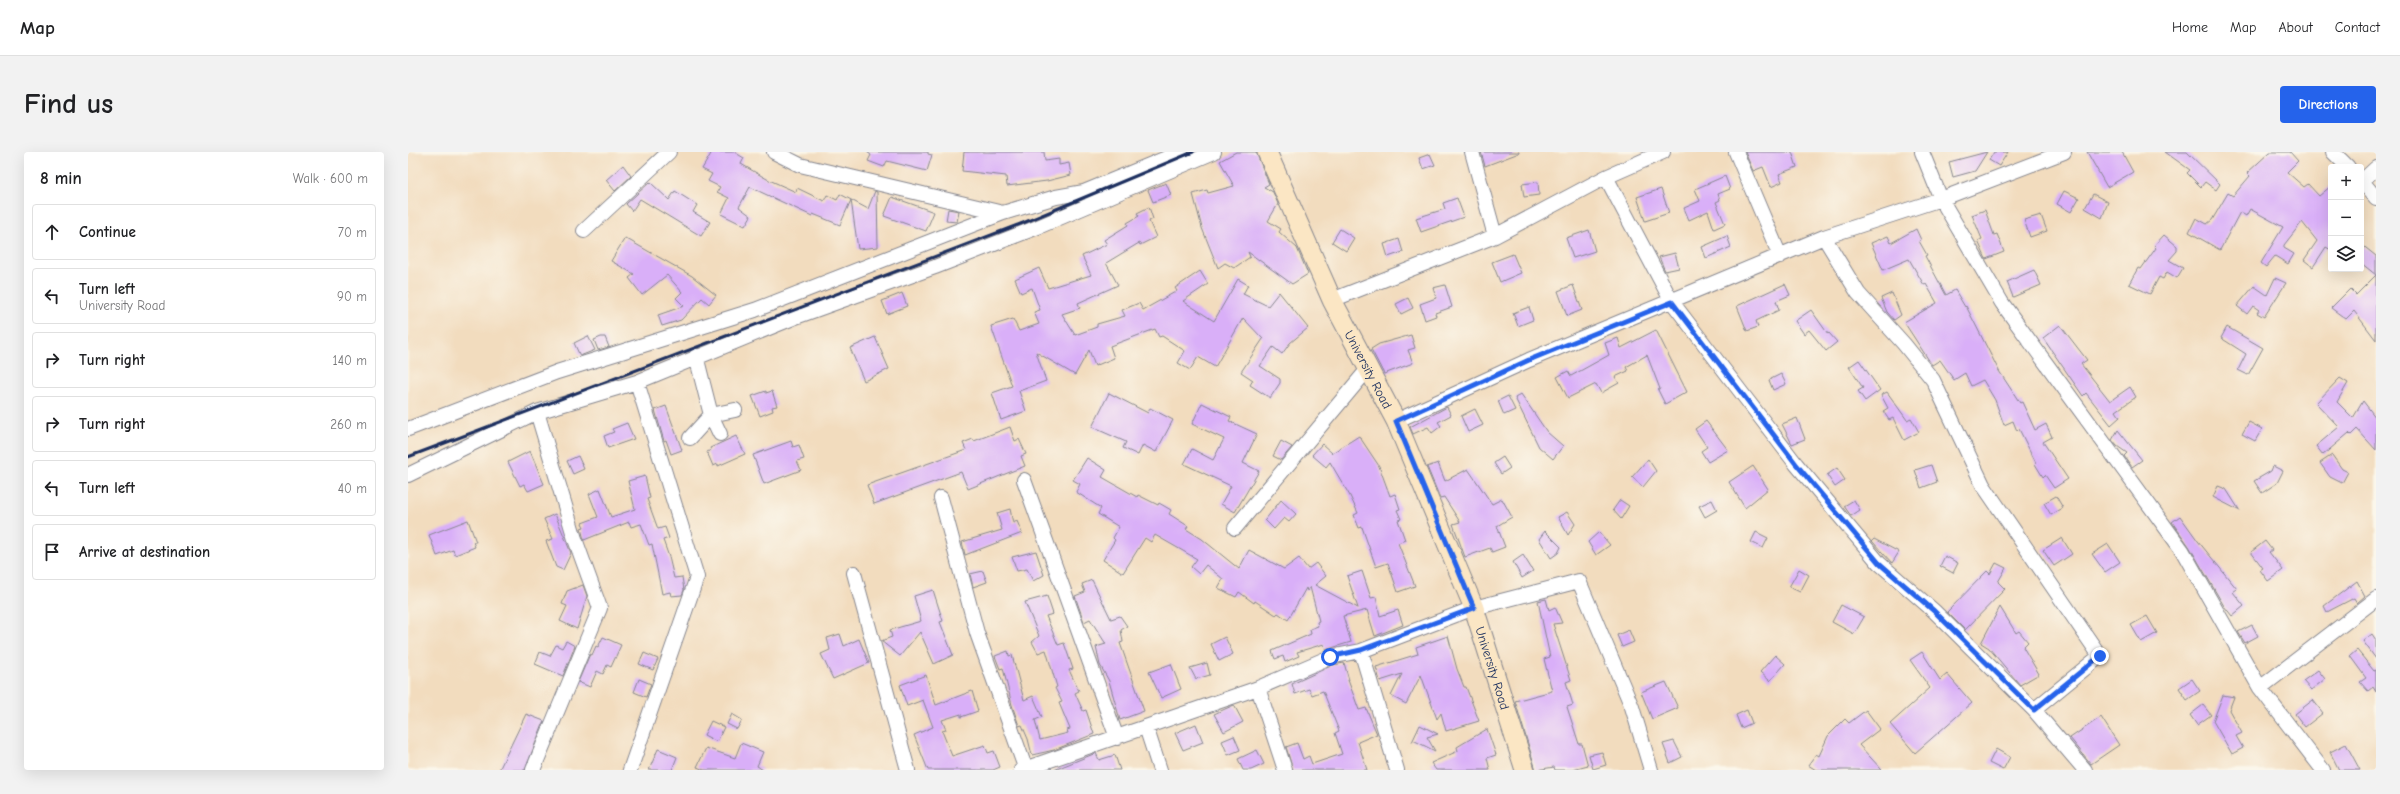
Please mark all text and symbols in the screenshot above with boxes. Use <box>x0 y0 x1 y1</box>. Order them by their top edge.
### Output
text: Map <box>20 17 55 39</box>
text: Home <box>2172 19 2208 36</box>
text: Map <box>2230 19 2256 36</box>
text: About <box>2278 19 2313 36</box>
text: Contact <box>2335 19 2380 36</box>
button: Directions <box>2280 86 2376 123</box>
text: Find us <box>24 88 113 120</box>
map controls <box>2328 164 2364 272</box>
button: + <box>2328 164 2364 200</box>
text: 8 min <box>40 169 82 188</box>
text: Walk · 600 m <box>293 171 368 186</box>
button: − <box>2328 200 2364 236</box>
icon: ahead <box>41 221 63 243</box>
text: Continue <box>79 223 136 241</box>
text: 70 m <box>338 225 367 240</box>
button: layers <box>2328 236 2364 272</box>
text: Turn left <box>79 280 135 298</box>
icon: left <box>41 285 63 307</box>
text: 90 m <box>337 289 367 304</box>
text: University Road <box>79 298 165 313</box>
street label: University Road <box>1342 328 1395 411</box>
icon: right <box>41 349 63 371</box>
text: Turn right <box>79 351 145 369</box>
text: 140 m <box>333 353 367 368</box>
icon: right <box>41 413 63 435</box>
text: Turn right <box>79 415 145 433</box>
text: 260 m <box>330 417 367 432</box>
icon: left <box>41 477 63 499</box>
text: Turn left <box>79 479 135 497</box>
text: 40 m <box>338 481 367 496</box>
icon: arrive <box>41 541 63 563</box>
text: Arrive at destination <box>79 543 210 561</box>
street label: University Road <box>1473 625 1513 711</box>
route end <box>2091 647 2109 665</box>
route start <box>1321 648 1339 666</box>

